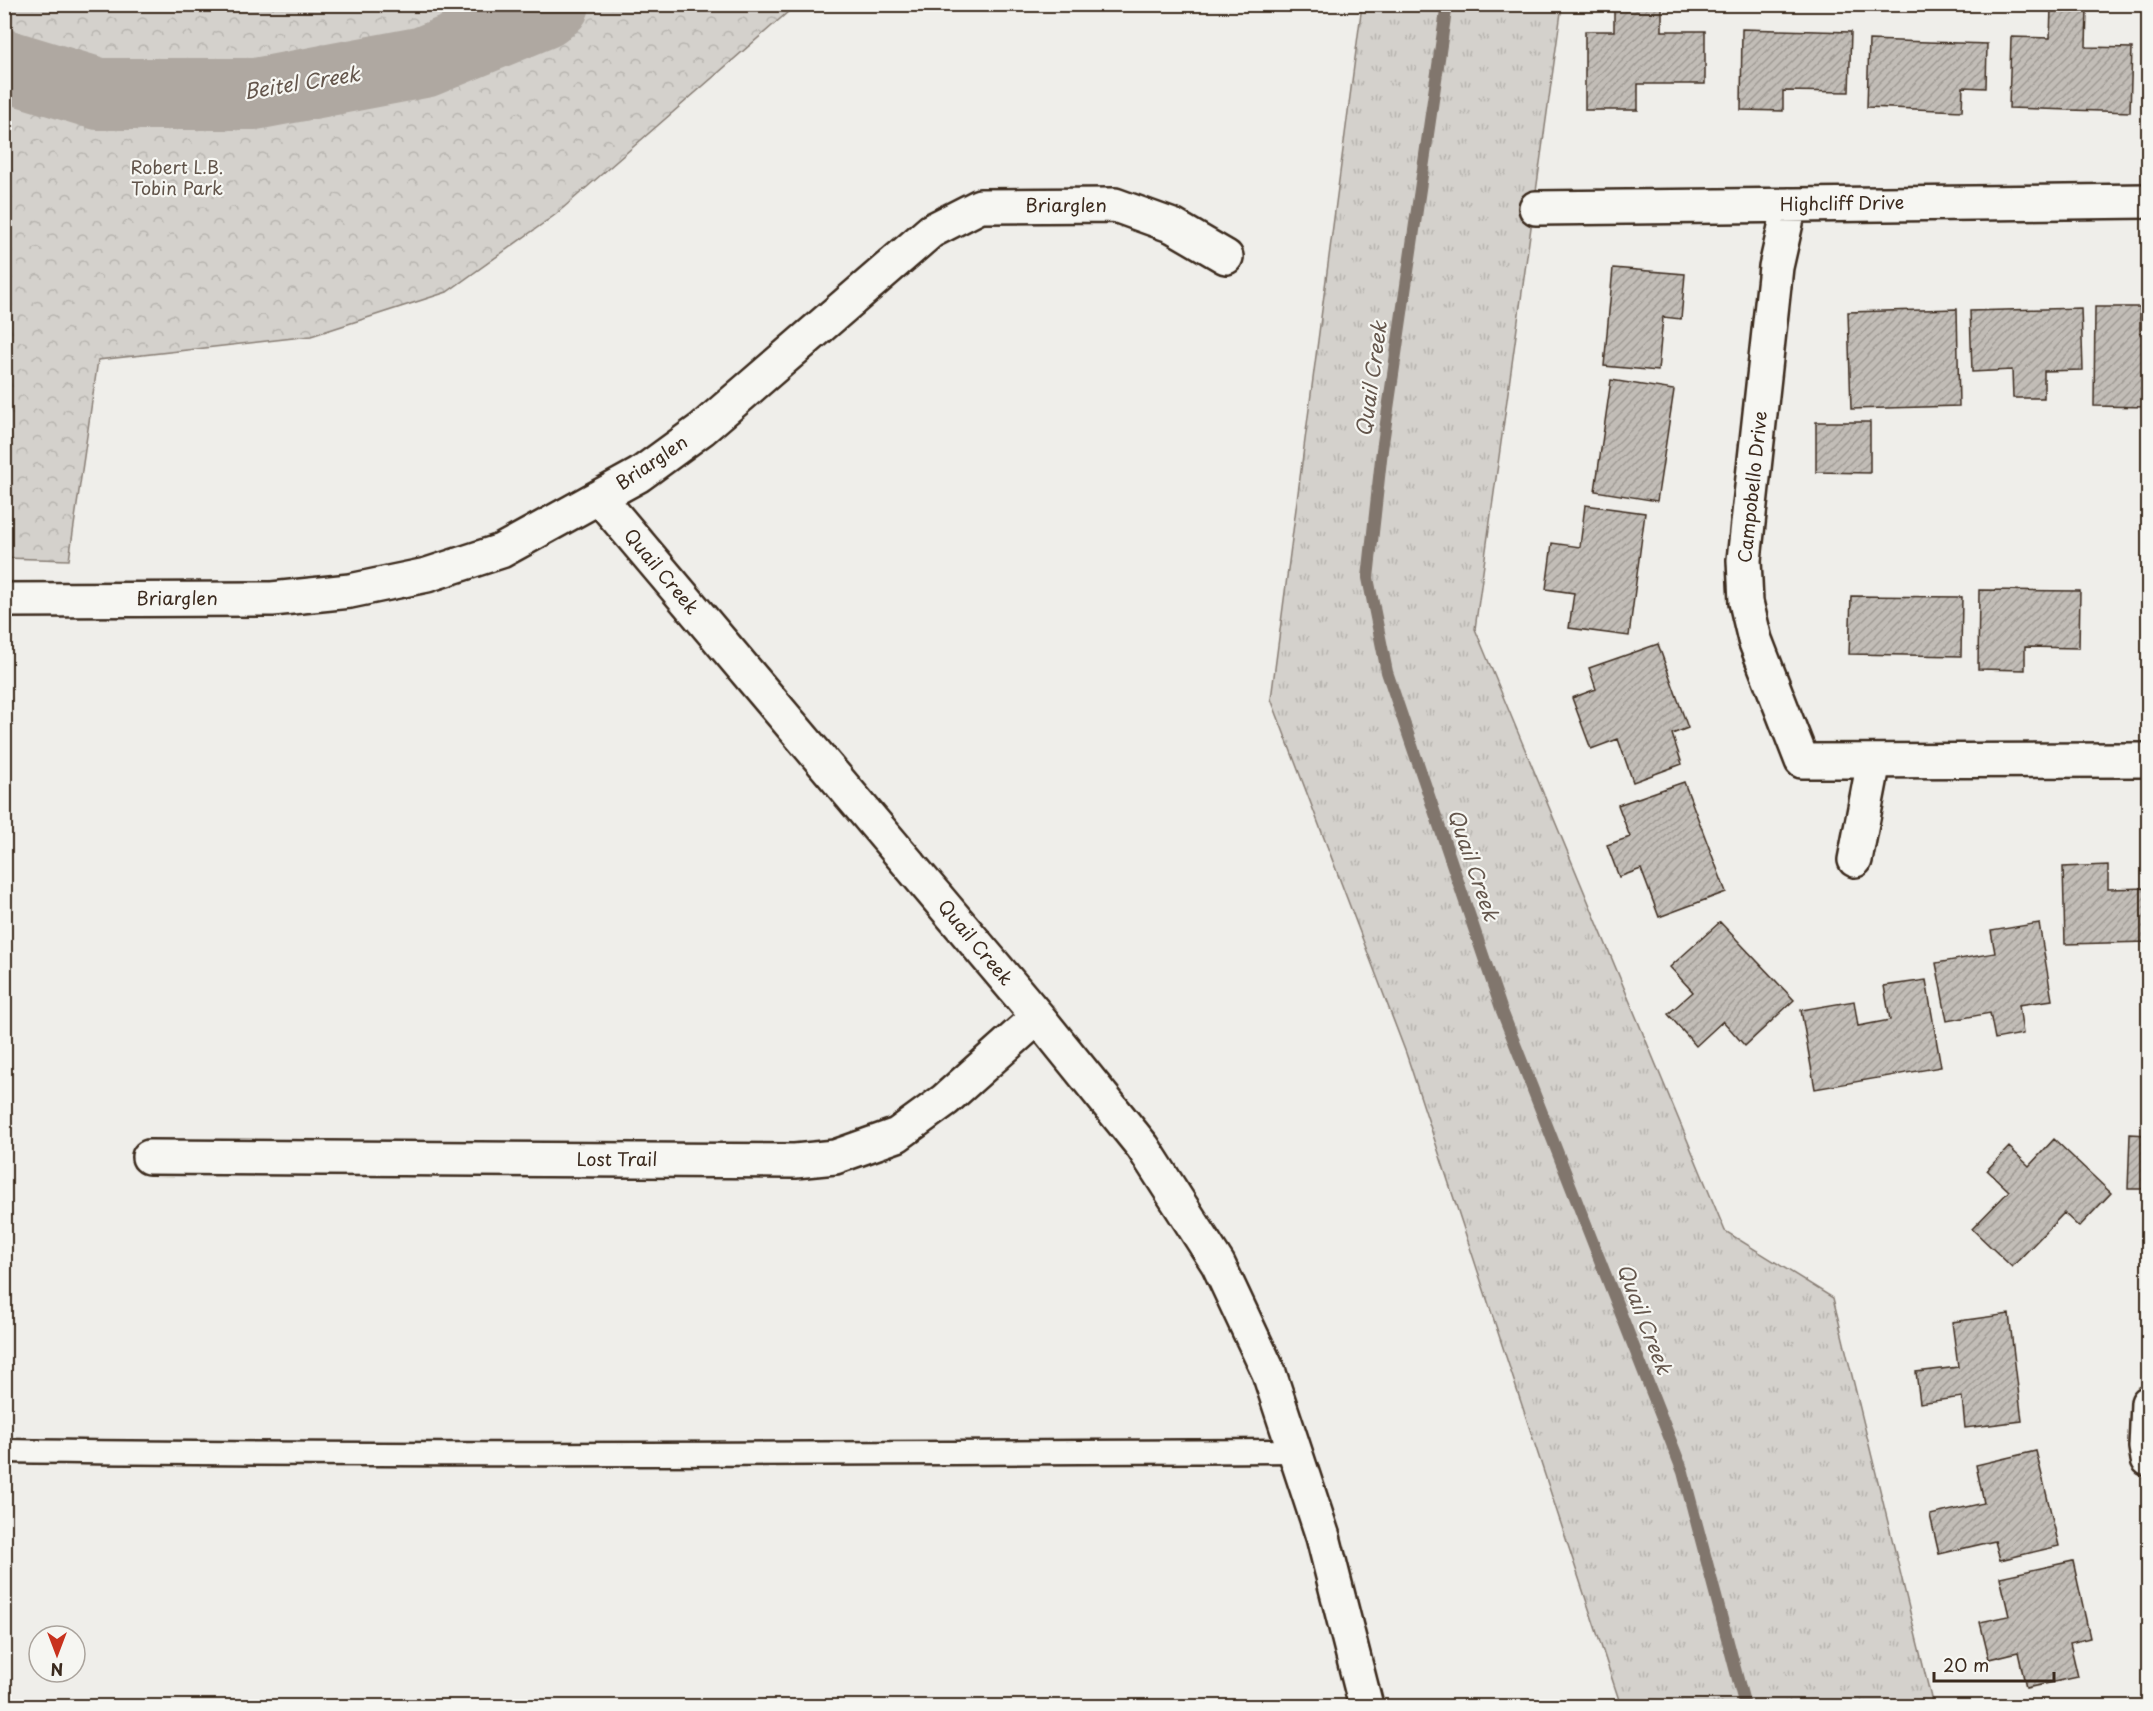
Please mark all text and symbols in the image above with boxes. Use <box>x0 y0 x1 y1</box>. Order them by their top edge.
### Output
water label: Beitel Creek <box>242 58 363 106</box>
park label: Robert L.B. Tobin Park <box>131 153 223 201</box>
street label: Highcliff Drive <box>1780 188 1904 217</box>
street label: Briarglen <box>1025 191 1107 218</box>
water label: Quail Creek <box>1348 318 1394 438</box>
street label: Campobello Drive <box>1730 410 1773 564</box>
street label: Briarglen <box>610 428 692 496</box>
street label: Quail Creek <box>618 522 706 620</box>
street label: Briarglen <box>136 584 218 611</box>
water label: Quail Creek <box>1441 805 1507 925</box>
street label: Quail Creek <box>932 893 1020 991</box>
street label: Lost Trail <box>577 1145 657 1172</box>
water label: Quail Creek <box>1610 1259 1680 1379</box>
north arrow <box>27 1624 87 1684</box>
scale bar <box>1934 1645 2054 1683</box>
text: 20 m <box>1943 1651 1989 1678</box>
text: N <box>51 1658 63 1682</box>

